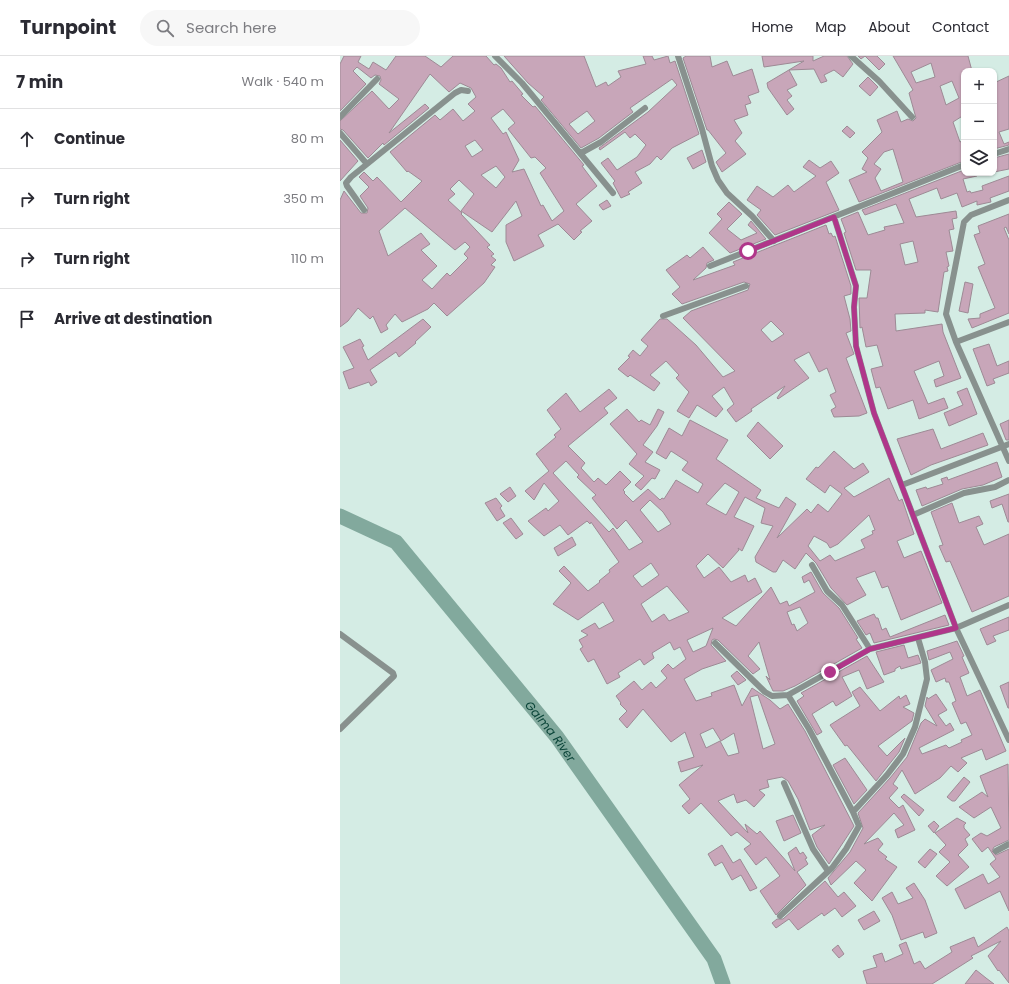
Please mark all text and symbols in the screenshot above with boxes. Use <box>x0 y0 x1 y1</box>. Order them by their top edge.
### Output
search box <box>140 10 420 46</box>
text: Turnpoint <box>20 14 116 41</box>
icon: search <box>154 17 176 39</box>
text: Search here <box>186 17 276 38</box>
text: Home <box>751 17 793 37</box>
text: Map <box>815 17 846 37</box>
text: About <box>868 17 910 37</box>
text: Contact <box>932 17 989 37</box>
map controls <box>961 68 997 176</box>
button: + <box>961 68 997 104</box>
text: 7 min <box>16 70 63 94</box>
text: Walk · 540 m <box>242 72 324 91</box>
button: − <box>961 104 997 140</box>
icon: ahead <box>16 128 38 150</box>
text: Continue <box>54 128 125 149</box>
text: 80 m <box>291 129 324 148</box>
button: layers <box>961 140 997 176</box>
icon: right <box>16 188 38 210</box>
text: Turn right <box>54 188 130 209</box>
text: 350 m <box>283 189 324 208</box>
route start <box>739 242 757 260</box>
icon: right <box>16 248 38 270</box>
text: Turn right <box>54 248 130 269</box>
text: 110 m <box>291 249 324 268</box>
icon: arrive <box>16 308 38 330</box>
text: Arrive at destination <box>54 308 212 329</box>
route end <box>821 663 839 681</box>
water label: Galma River <box>522 697 580 765</box>

